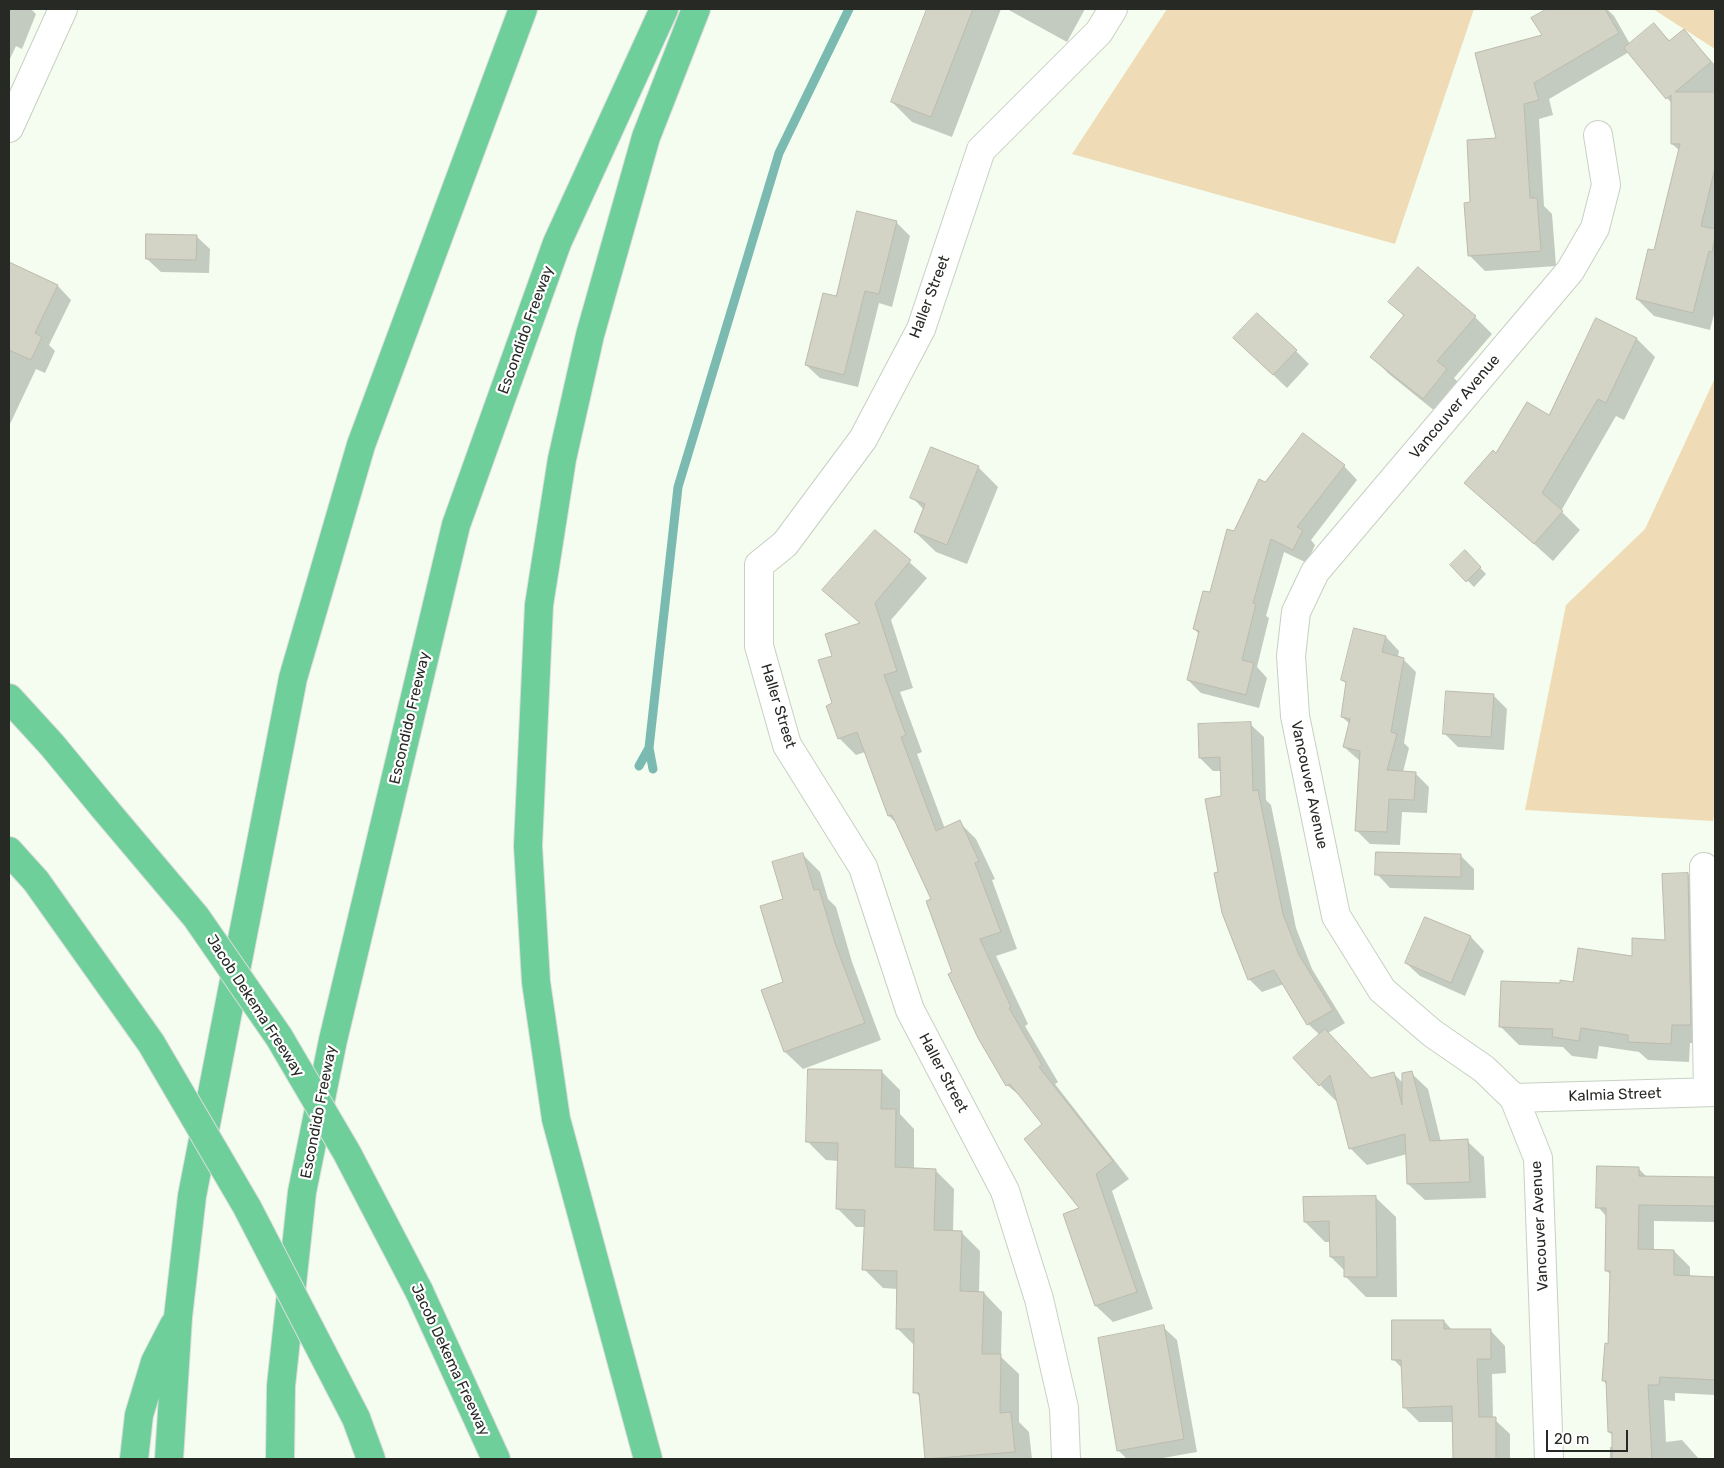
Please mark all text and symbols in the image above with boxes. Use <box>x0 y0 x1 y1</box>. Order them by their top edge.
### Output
street label: Haller Street <box>906 253 954 341</box>
street label: Escondido Freeway <box>494 263 558 397</box>
street label: Vancouver Avenue <box>1406 351 1504 463</box>
street label: Escondido Freeway <box>386 650 434 786</box>
street label: Haller Street <box>757 662 799 750</box>
street label: Vancouver Avenue <box>1287 719 1331 851</box>
street label: Jacob Dekema Freeway <box>202 932 308 1080</box>
street label: Haller Street <box>915 1030 971 1116</box>
street label: Escondido Freeway <box>297 1044 341 1180</box>
street label: Kalmia Street <box>1568 1084 1662 1106</box>
street label: Vancouver Avenue <box>1528 1160 1552 1292</box>
street label: Jacob Dekema Freeway <box>407 1281 493 1439</box>
scale bar <box>1549 1420 1632 1452</box>
text: 20 m <box>1554 1430 1589 1448</box>

